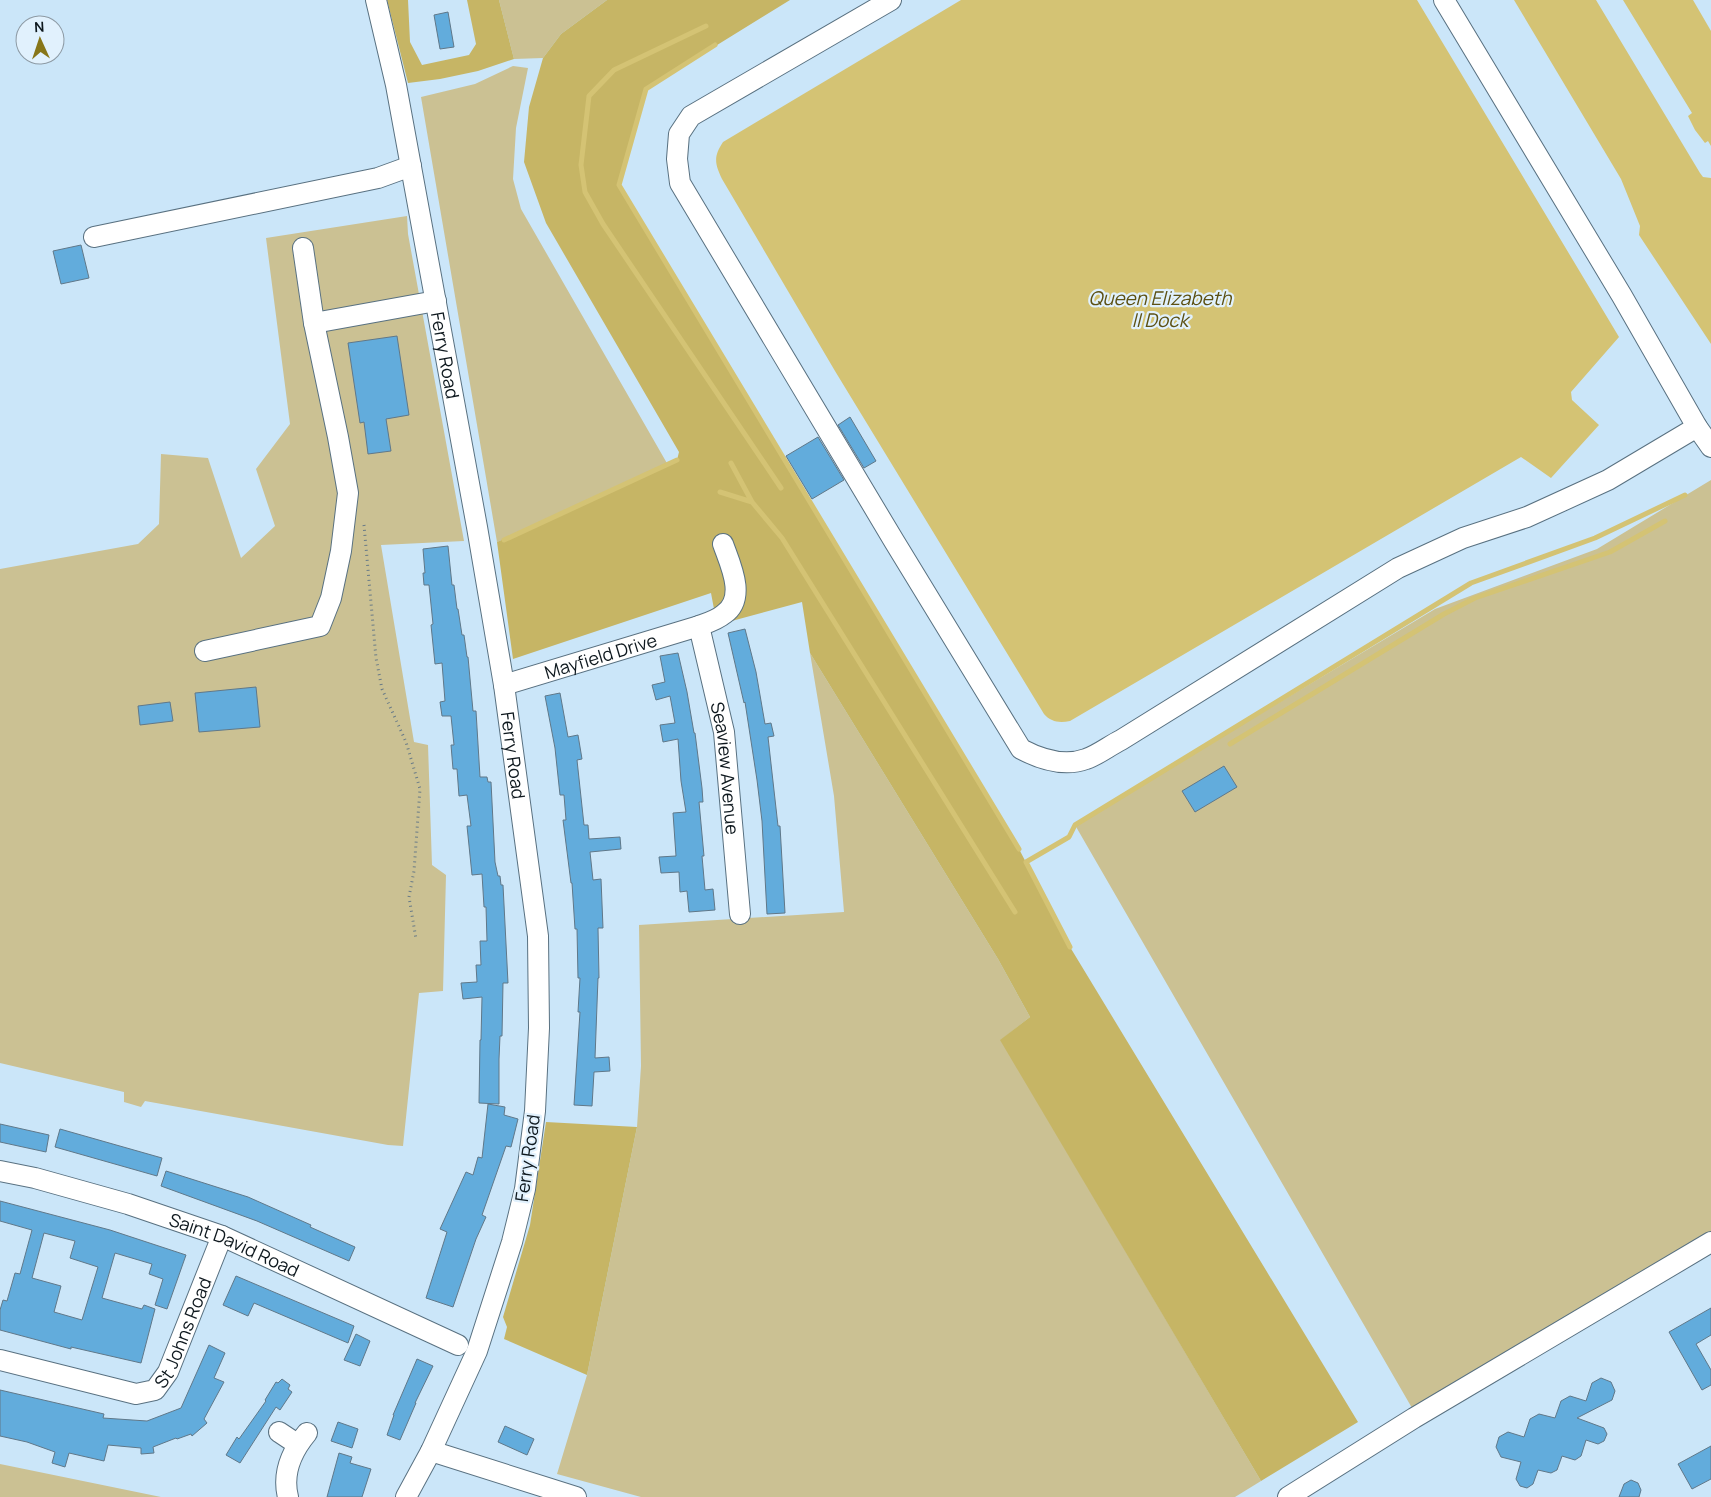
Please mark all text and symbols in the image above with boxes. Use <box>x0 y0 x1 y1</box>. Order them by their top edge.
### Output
north arrow <box>15 15 65 65</box>
text: N <box>34 17 45 36</box>
water label: Queen Elizabeth II Dock <box>1088 285 1232 333</box>
street label: Ferry Road <box>426 310 465 401</box>
street label: Mayfield Drive <box>542 627 660 684</box>
street label: Seaview Avenue <box>705 699 745 836</box>
street label: Ferry Road <box>496 710 531 801</box>
street label: Ferry Road <box>509 1113 545 1203</box>
street label: Saint David Road <box>166 1207 303 1282</box>
street label: St Johns Road <box>148 1273 217 1393</box>

